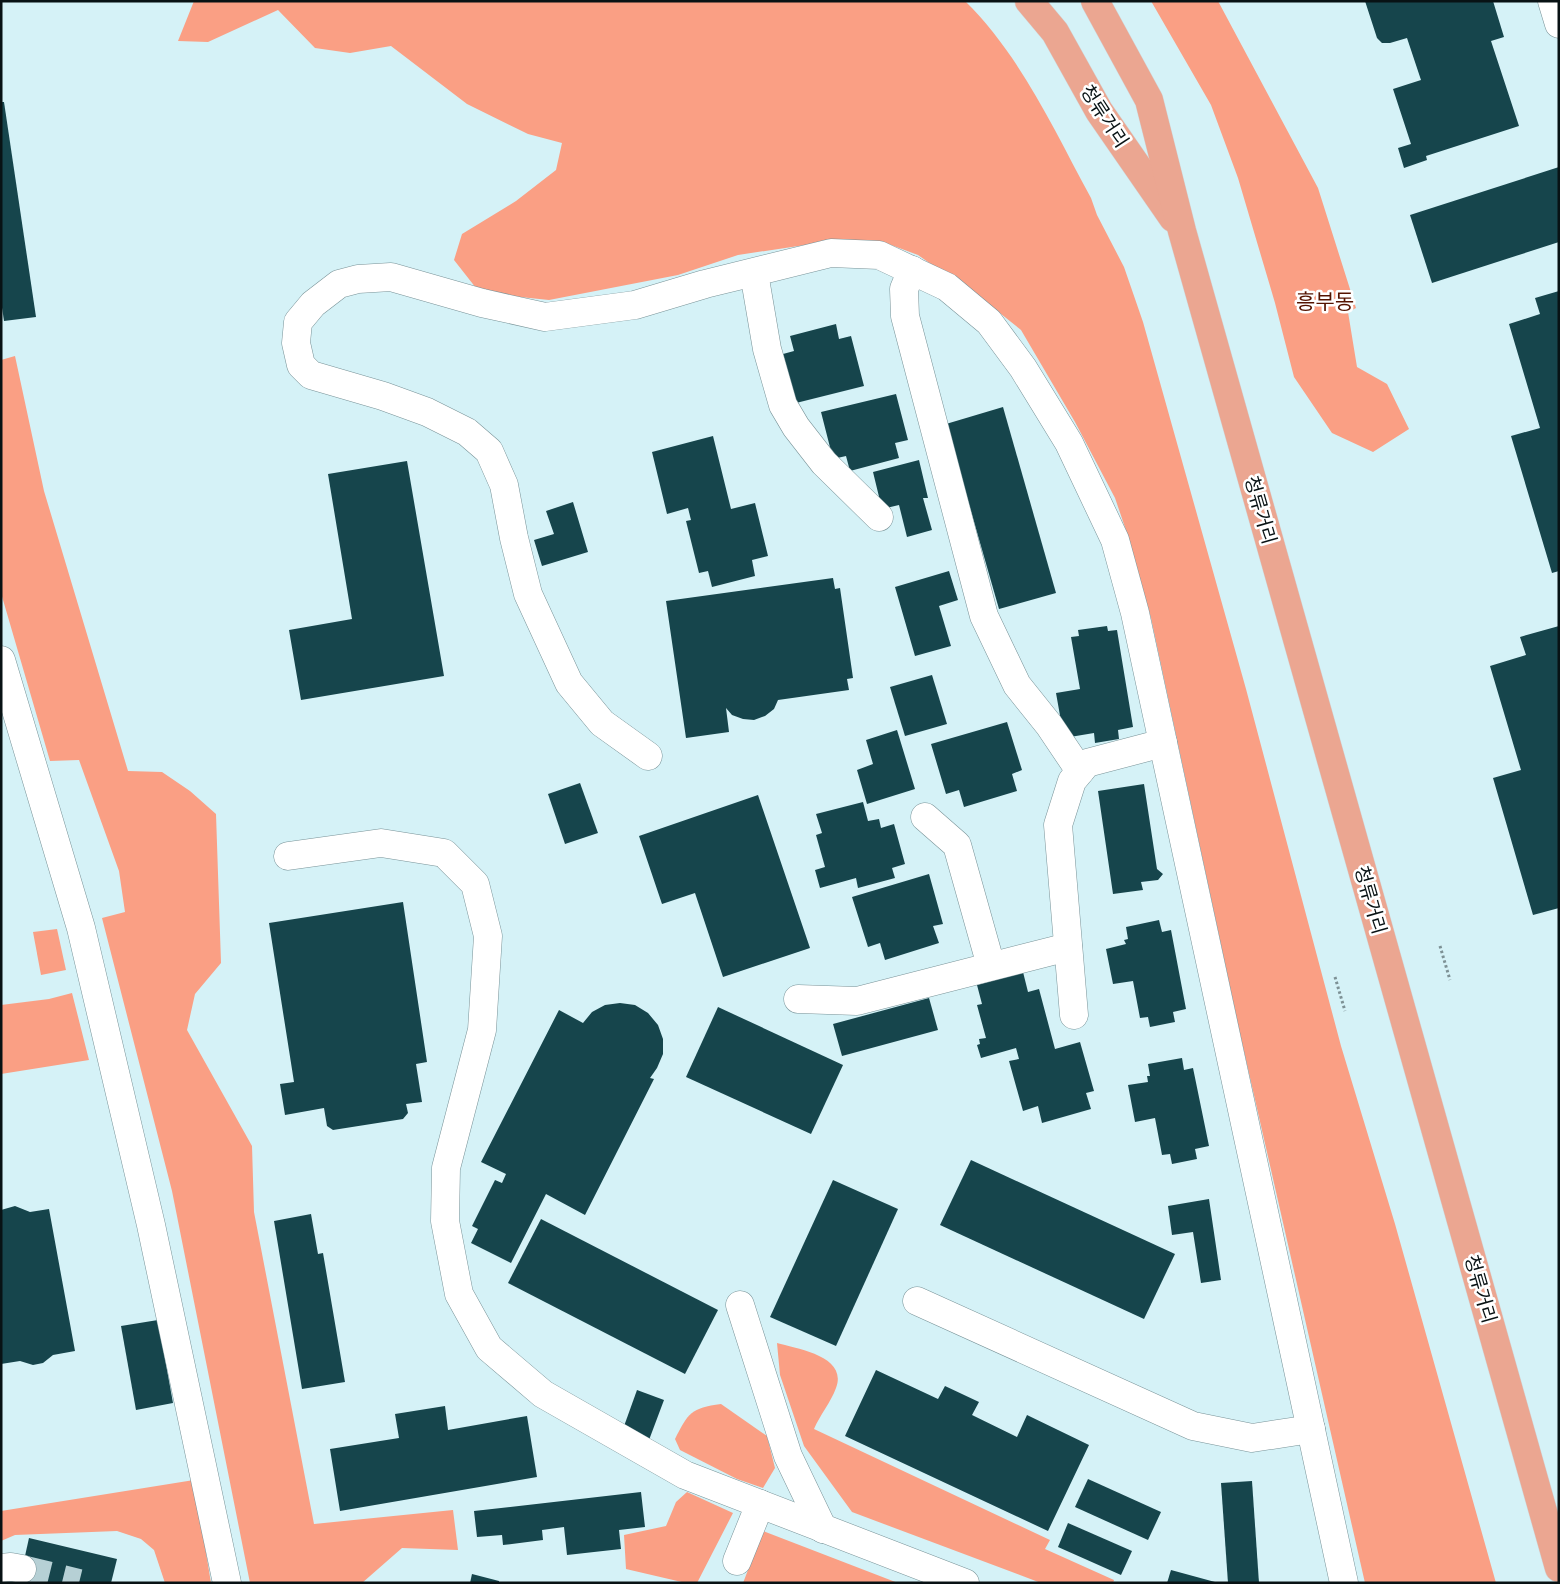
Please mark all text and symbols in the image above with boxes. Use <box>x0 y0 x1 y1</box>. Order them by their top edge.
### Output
street label: 청류거리 <box>1076 80 1134 152</box>
district label: 흥부동 <box>1296 288 1354 315</box>
street label: 청류거리 <box>1240 473 1282 547</box>
street label: 청류거리 <box>1350 863 1392 937</box>
street label: 청류거리 <box>1460 1252 1502 1326</box>

